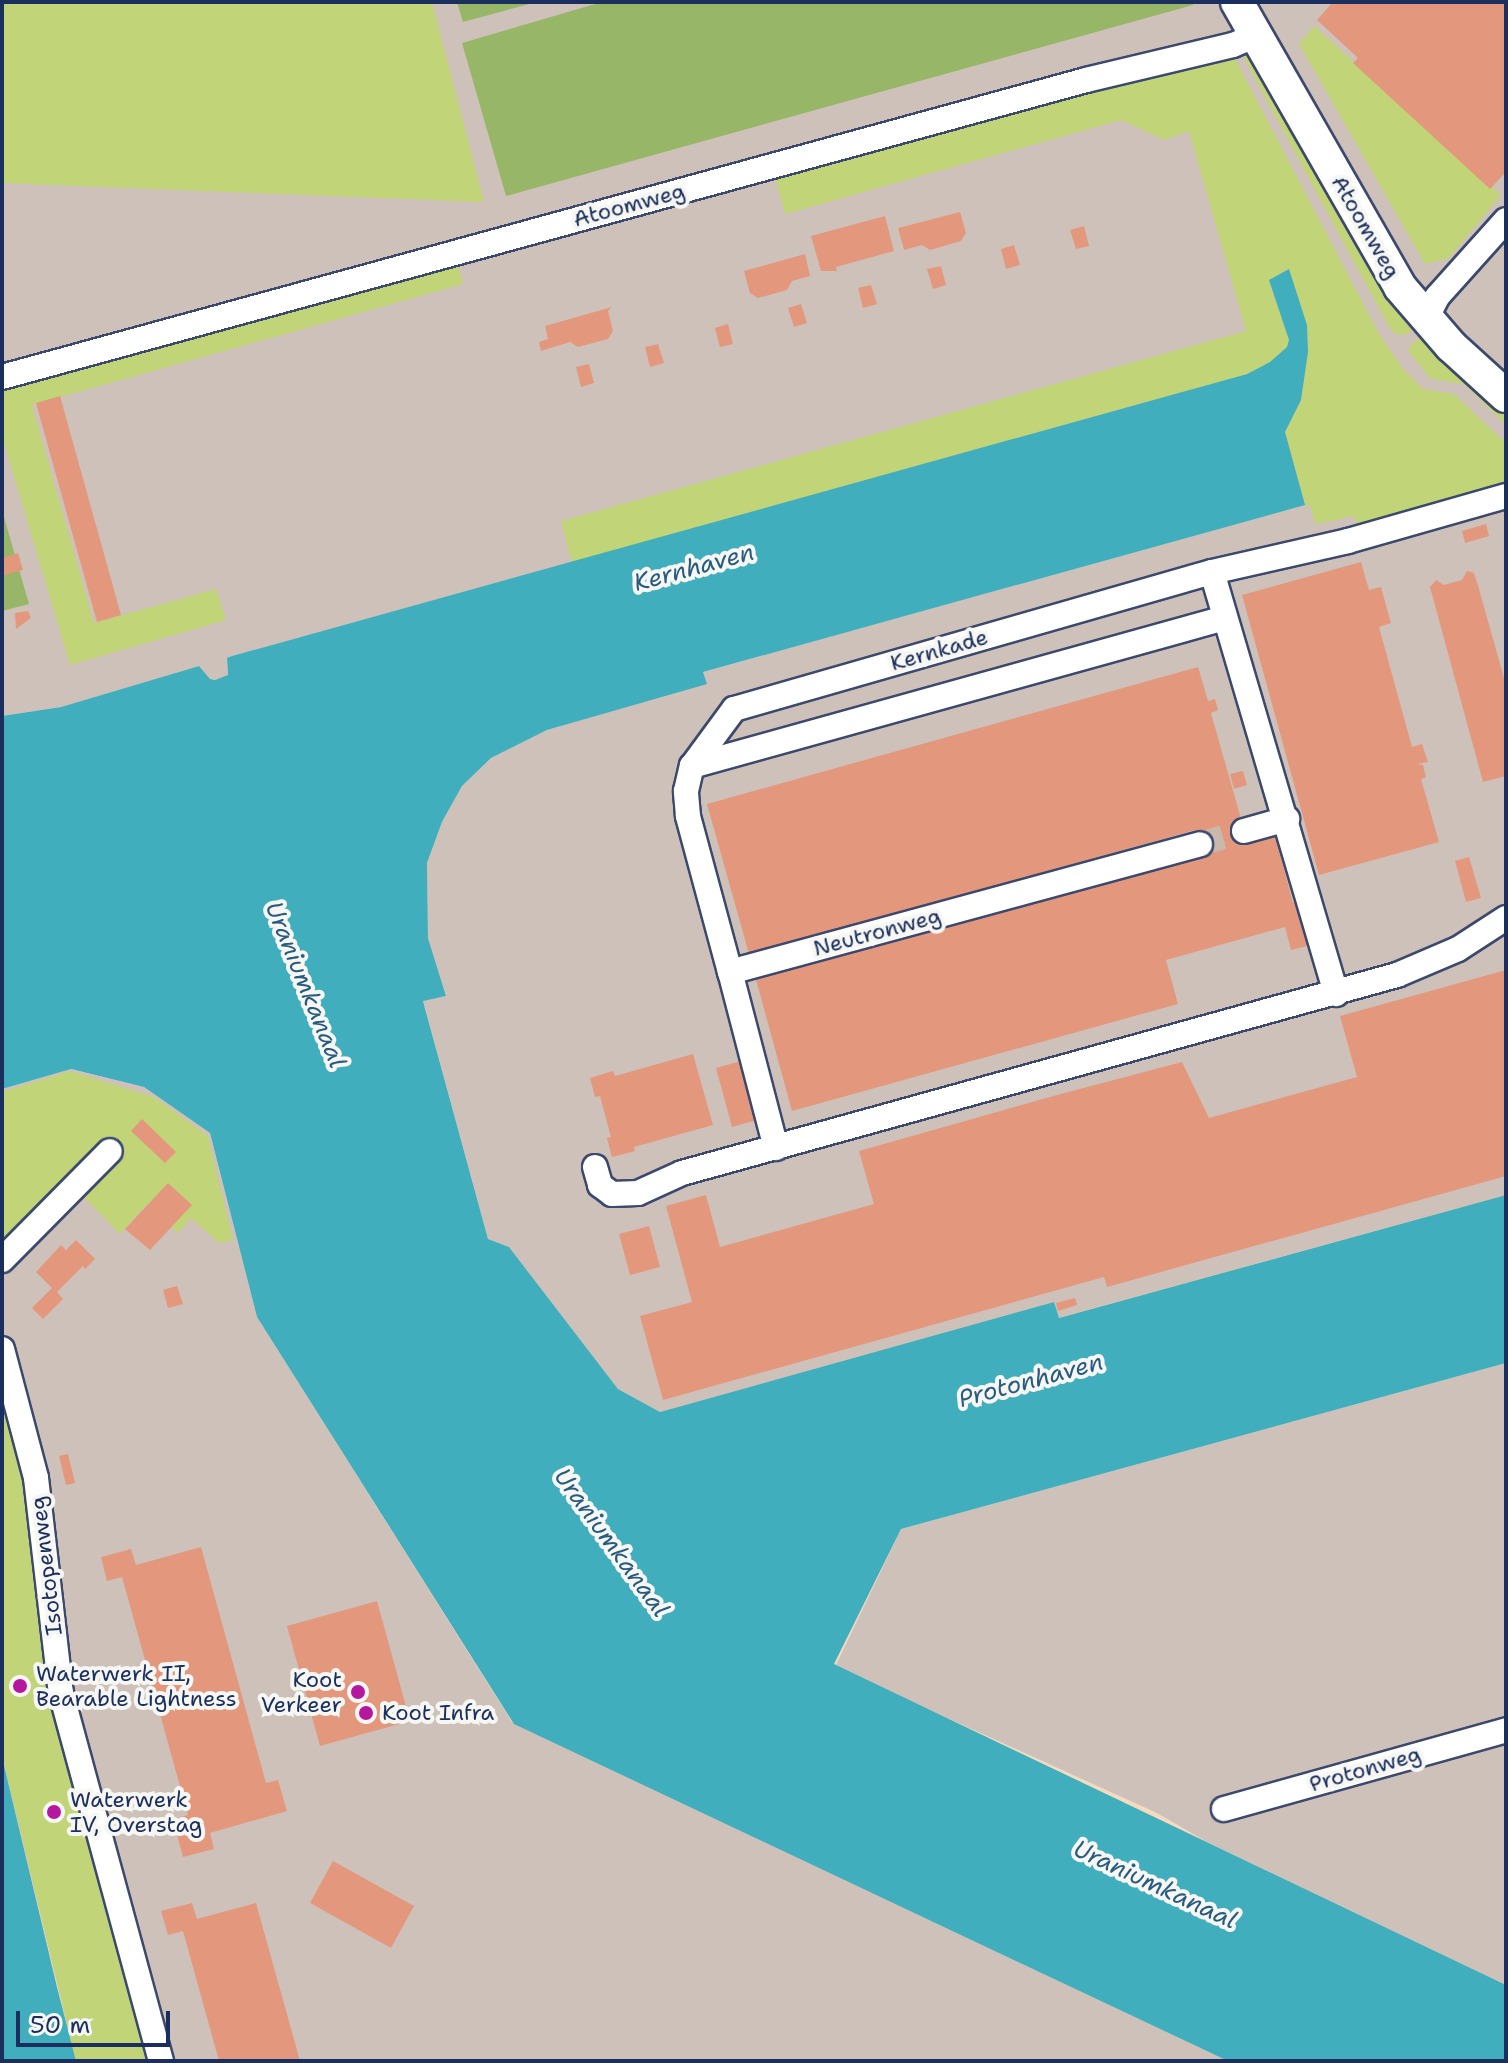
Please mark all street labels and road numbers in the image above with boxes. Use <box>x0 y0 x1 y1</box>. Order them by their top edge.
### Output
street label: Atoomweg <box>1326 171 1406 283</box>
street label: Atoomweg <box>570 177 688 233</box>
street label: Kernkade <box>887 624 991 676</box>
street label: Neutronweg <box>810 902 944 962</box>
street label: Isotopenweg <box>24 1495 68 1637</box>
street label: Protonweg <box>1306 1740 1424 1798</box>

